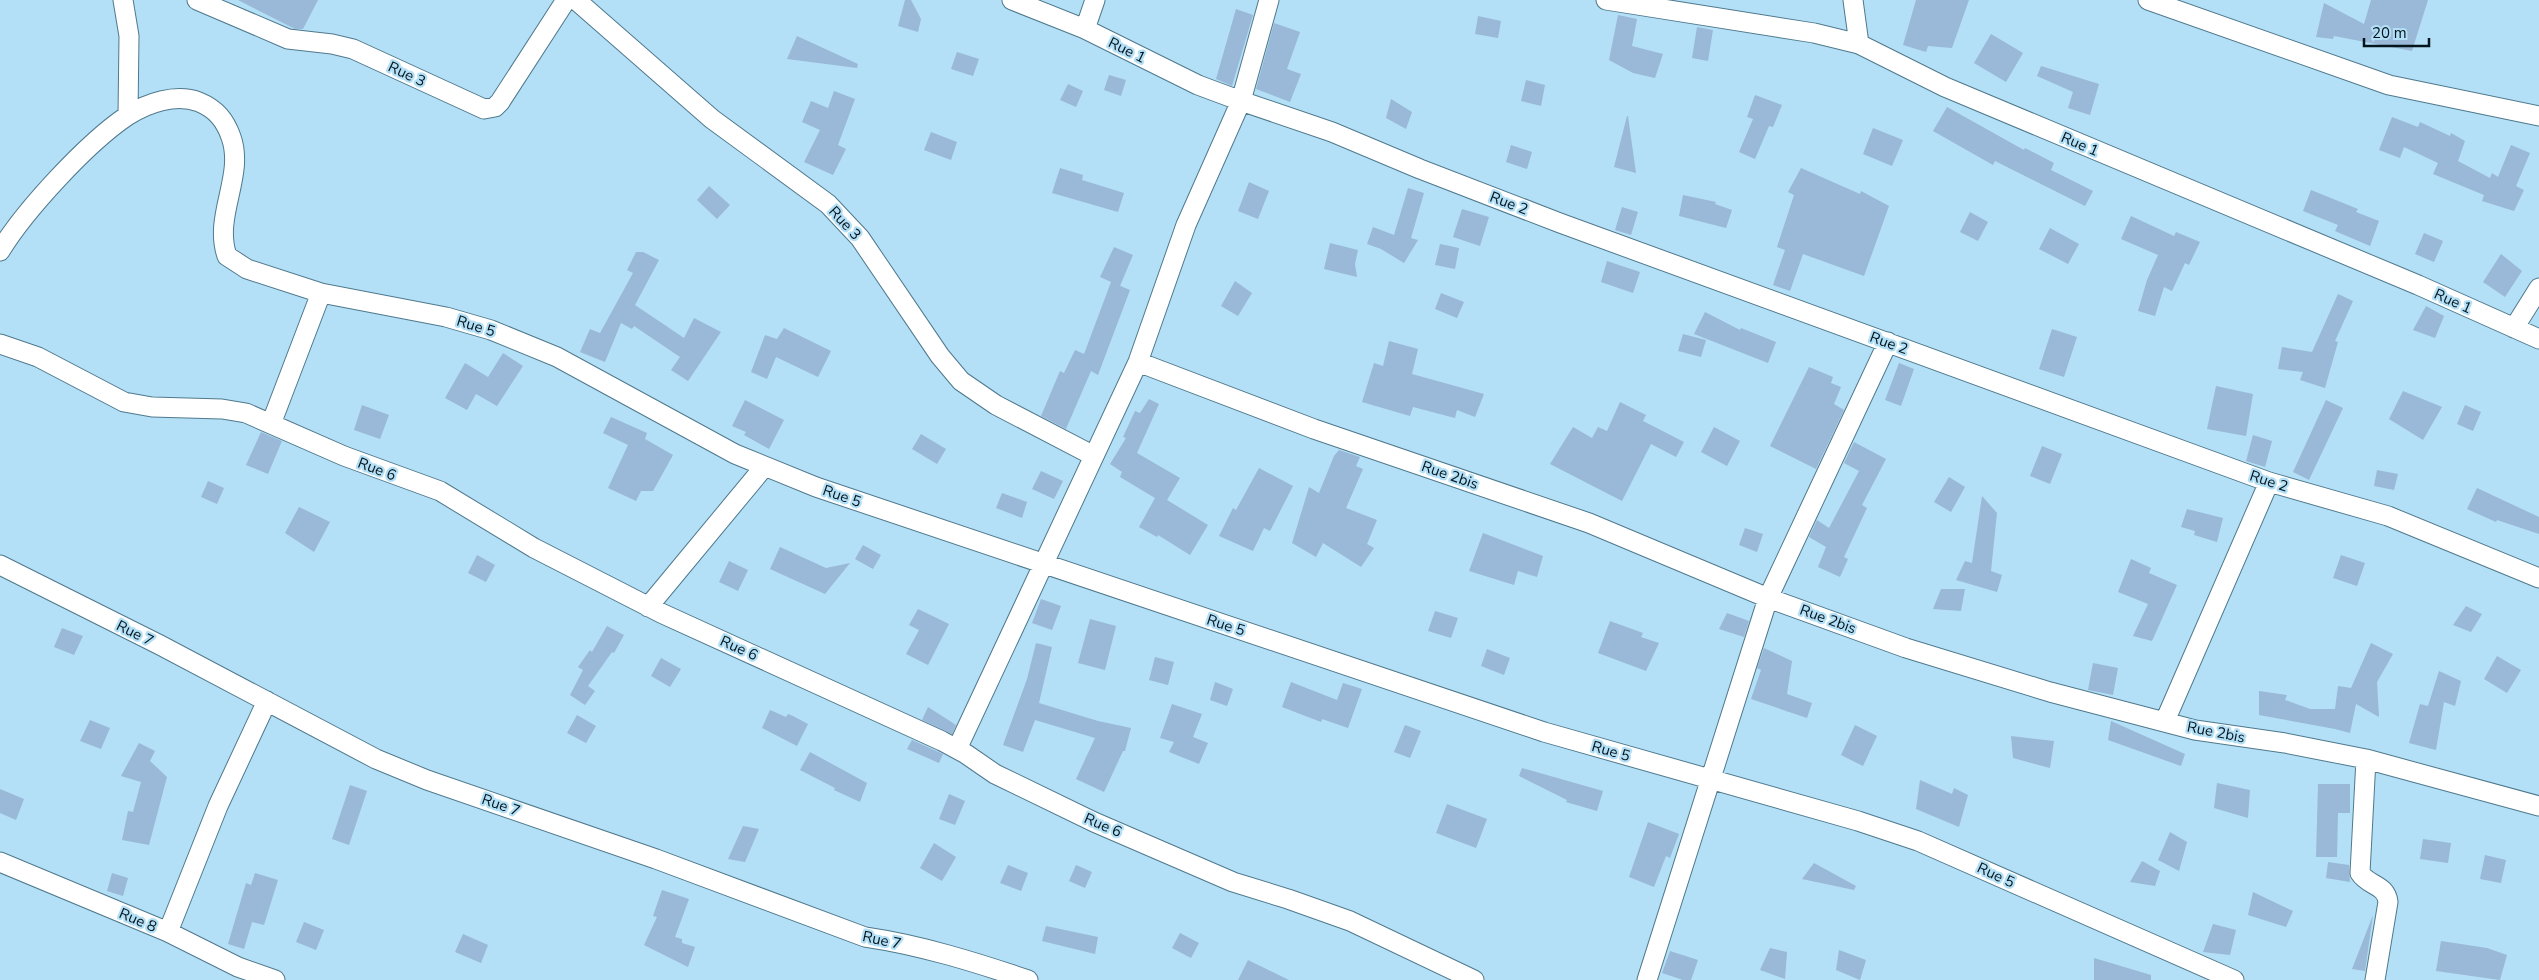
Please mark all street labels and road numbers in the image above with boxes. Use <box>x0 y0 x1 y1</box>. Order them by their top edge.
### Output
street label: Rue 1 <box>1105 32 1149 68</box>
street label: Rue 3 <box>385 57 429 91</box>
street label: Rue 1 <box>2058 127 2102 161</box>
street label: Rue 2 <box>1487 187 1531 219</box>
street label: Rue 3 <box>824 202 866 244</box>
street label: Rue 1 <box>2431 284 2475 318</box>
street label: Rue 5 <box>454 311 498 341</box>
street label: Rue 2 <box>1867 327 1911 359</box>
street label: Rue 6 <box>355 453 399 485</box>
street label: Rue 2bis <box>1419 456 1481 494</box>
street label: Rue 2 <box>2247 465 2291 497</box>
street label: Rue 5 <box>820 480 864 512</box>
street label: Rue 2bis <box>1797 600 1859 638</box>
street label: Rue 5 <box>1204 609 1248 641</box>
street label: Rue 7 <box>113 615 157 651</box>
street label: Rue 6 <box>717 631 761 665</box>
street label: Rue 2bis <box>2185 717 2247 747</box>
street label: Rue 5 <box>1589 736 1633 766</box>
street label: Rue 7 <box>479 789 523 821</box>
street label: Rue 6 <box>1081 808 1125 842</box>
street label: Rue 5 <box>1974 858 2018 892</box>
street label: Rue 8 <box>116 903 160 937</box>
street label: Rue 7 <box>861 926 903 954</box>

